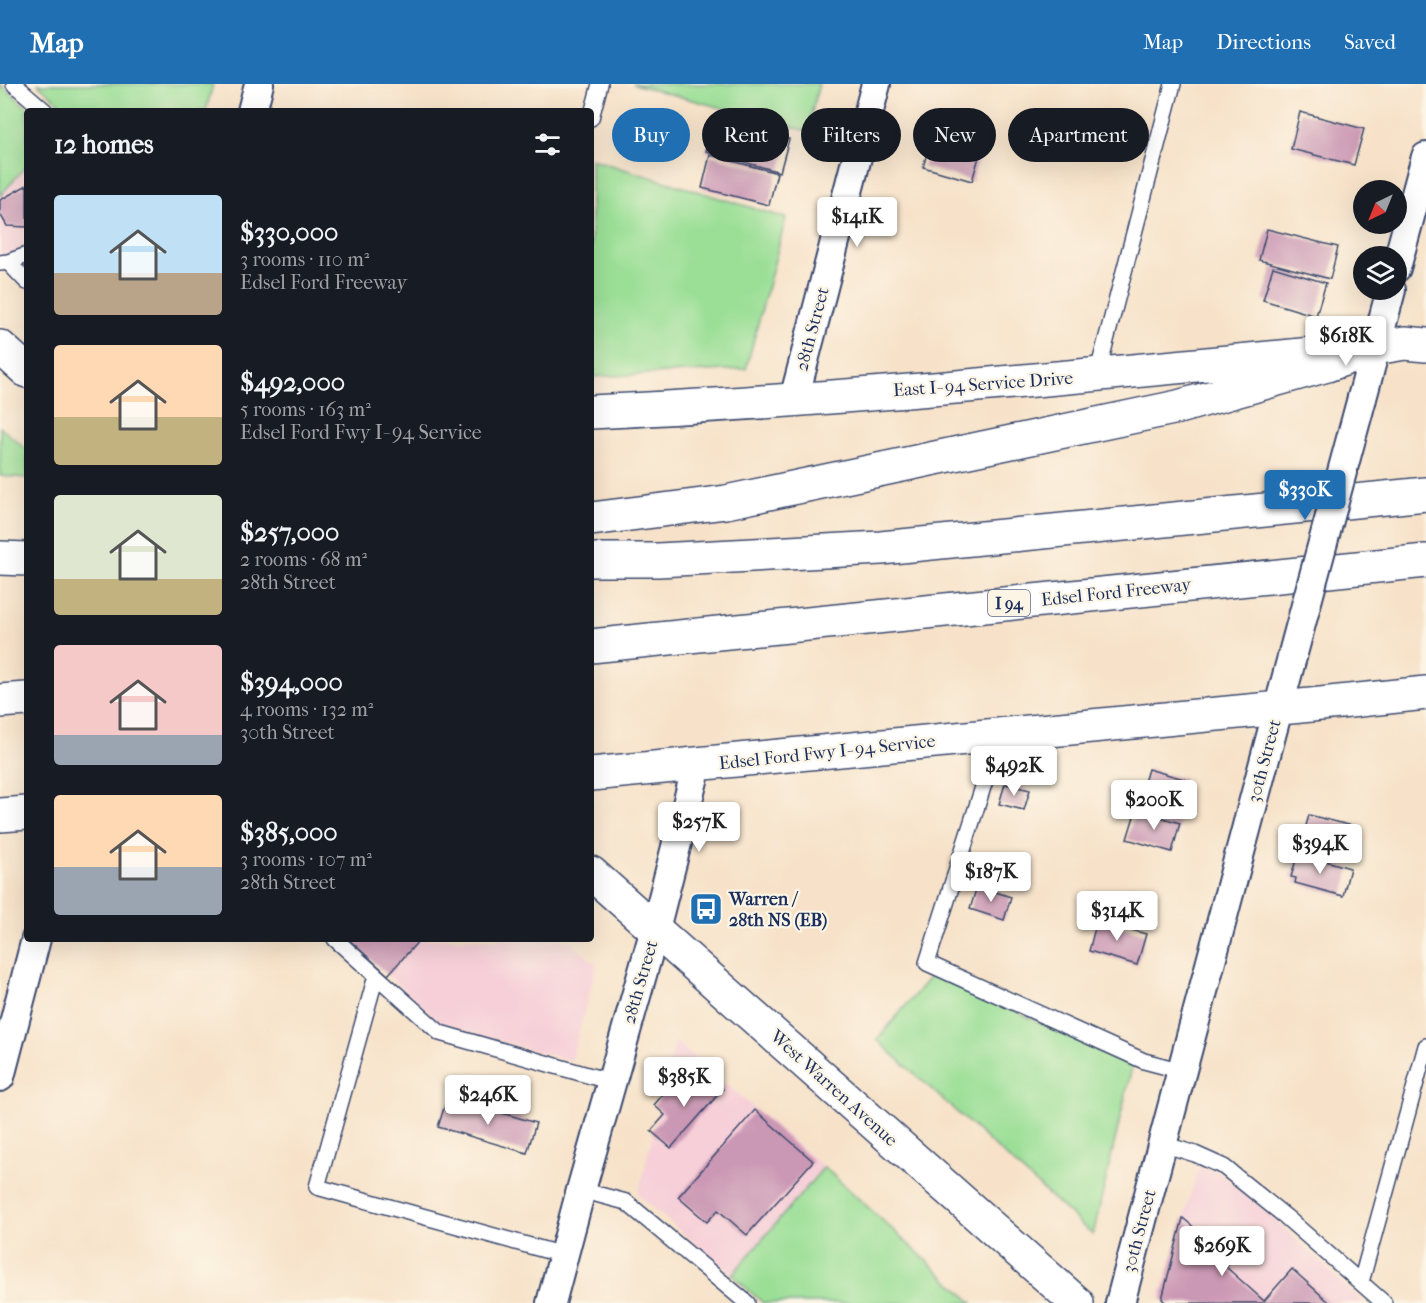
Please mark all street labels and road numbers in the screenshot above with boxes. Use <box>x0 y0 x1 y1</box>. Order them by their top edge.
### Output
street label: 28th Street <box>791 284 834 373</box>
street label: East I- 94 Service Drive <box>892 368 1074 401</box>
street label: Edsel Ford Freeway <box>1040 574 1193 611</box>
road number: I 94 <box>988 590 1030 616</box>
street label: 30th Street <box>1243 717 1286 805</box>
street label: Edsel Ford Fwy I- 94 Service <box>718 731 936 774</box>
street label: 28th Street <box>619 937 663 1026</box>
street label: West Warren Avenue <box>765 1025 902 1151</box>
street label: 30th Street <box>1118 1187 1161 1275</box>

